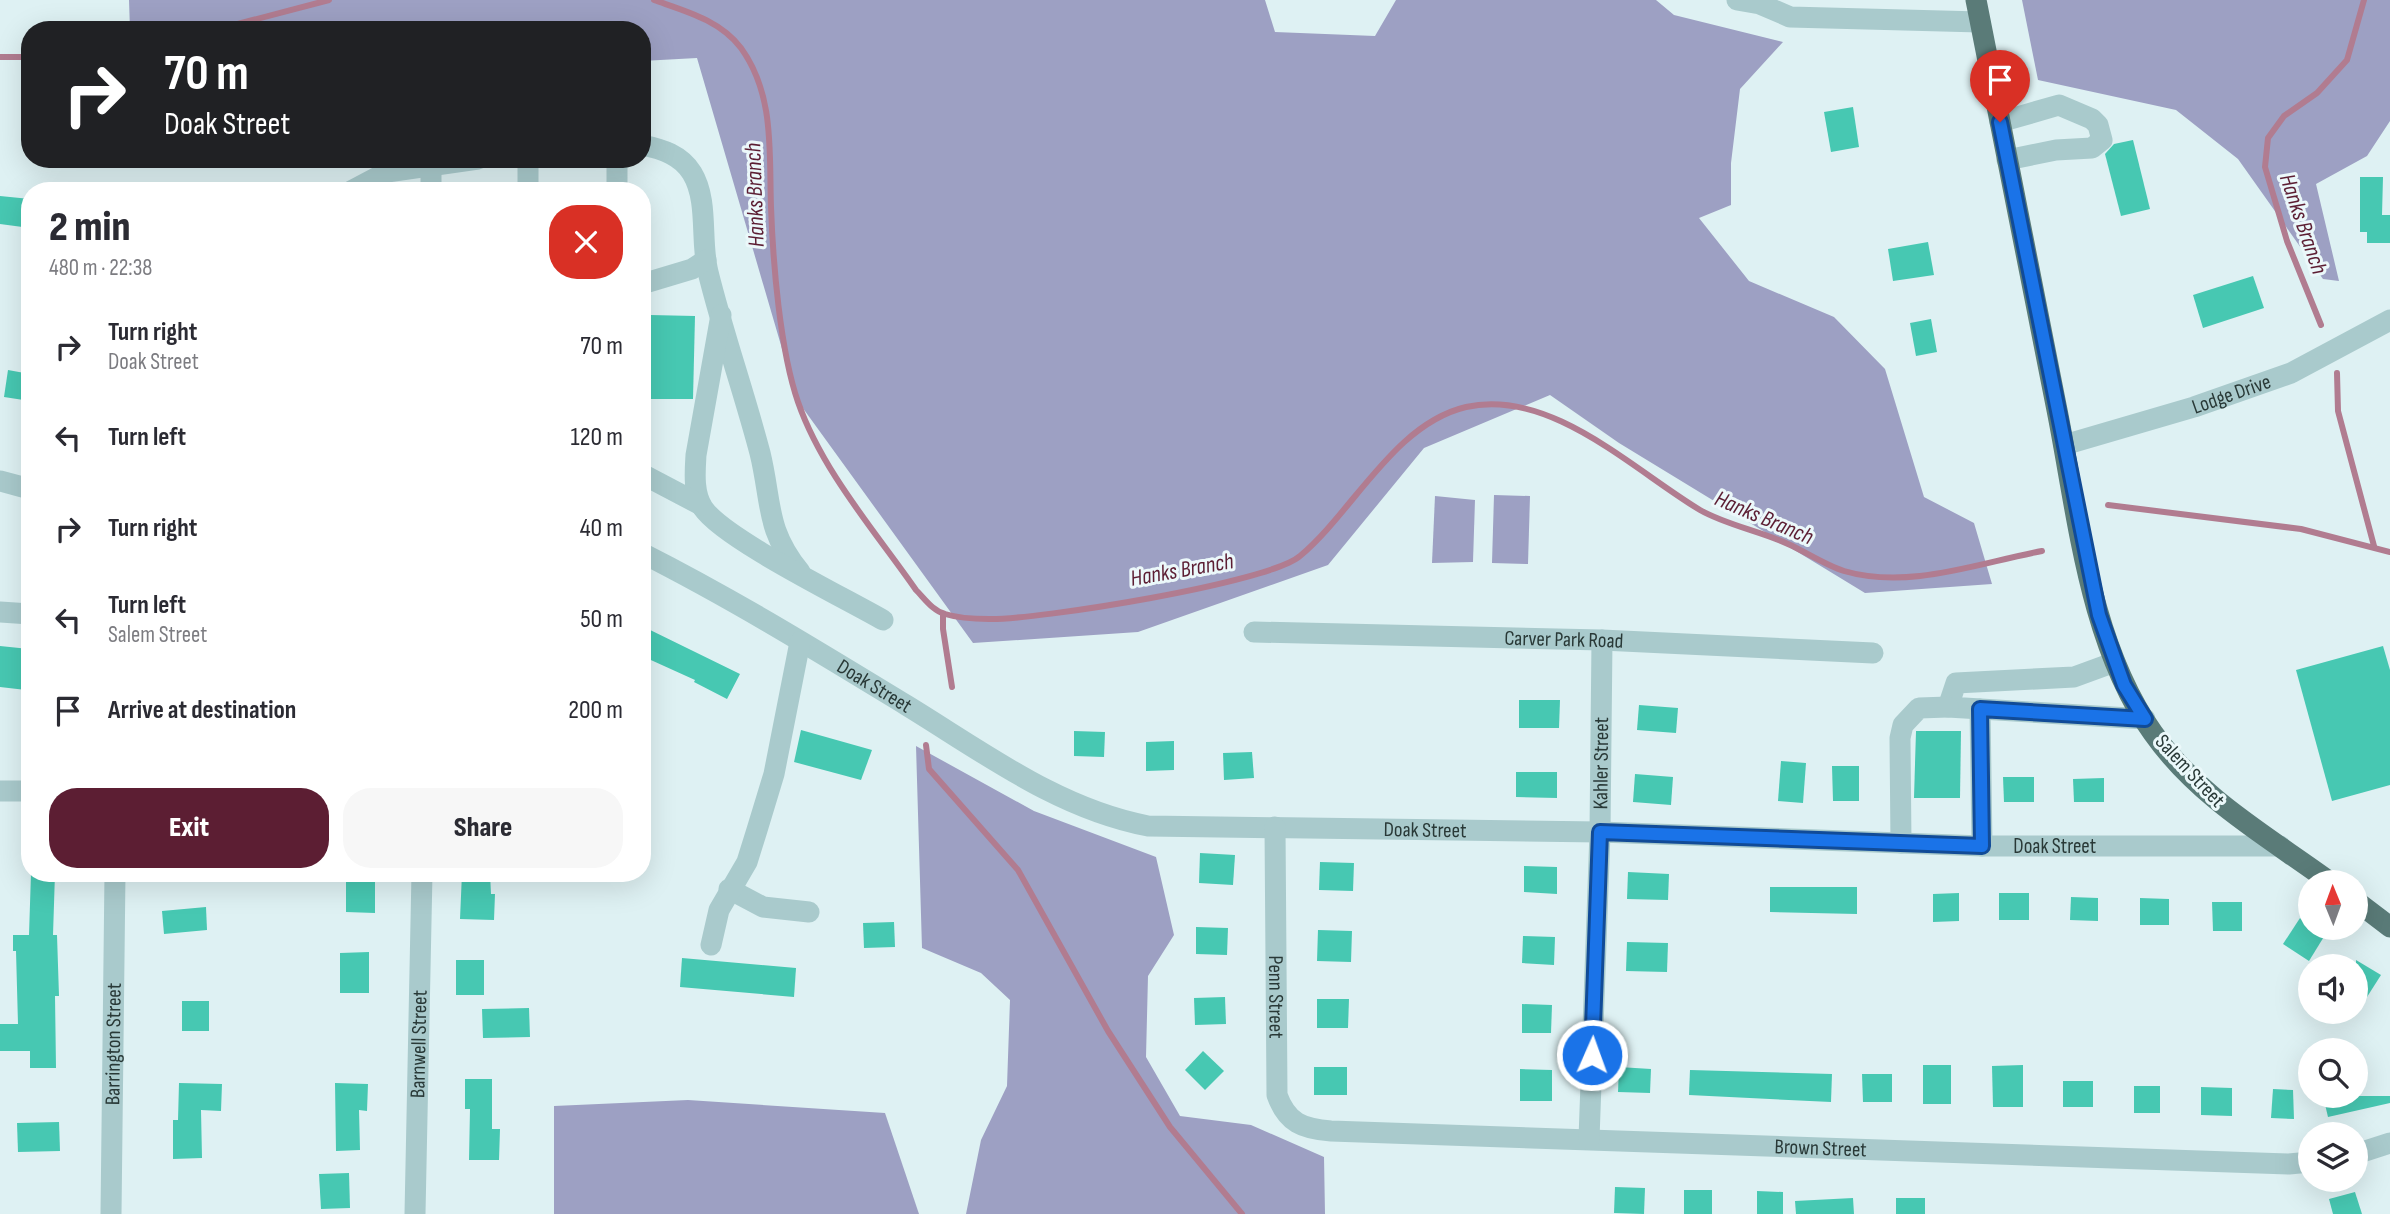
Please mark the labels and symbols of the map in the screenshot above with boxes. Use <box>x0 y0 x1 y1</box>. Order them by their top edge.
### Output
pin <box>1970 50 2030 122</box>
water label: Hanks Branch <box>739 142 771 248</box>
water label: Hanks Branch <box>2273 170 2333 278</box>
street label: Lodge Drive <box>2189 369 2274 419</box>
water label: Hanks Branch <box>1711 485 1818 551</box>
water label: Hanks Branch <box>1128 547 1236 593</box>
street label: Carver Park Road <box>1504 625 1624 654</box>
street label: Doak Street <box>833 654 917 718</box>
street label: Kahler Street <box>1588 717 1614 810</box>
street label: Salem Street <box>2150 729 2230 813</box>
street label: Doak Street <box>1383 817 1467 843</box>
street label: Doak Street <box>2013 834 2096 859</box>
north arrow <box>2298 870 2368 940</box>
street label: Penn Street <box>1263 955 1289 1039</box>
street label: Barrington Street <box>100 983 126 1105</box>
street label: Barnwell Street <box>405 990 432 1098</box>
position arrow <box>1555 1018 1629 1092</box>
street label: Brown Street <box>1774 1134 1867 1162</box>

